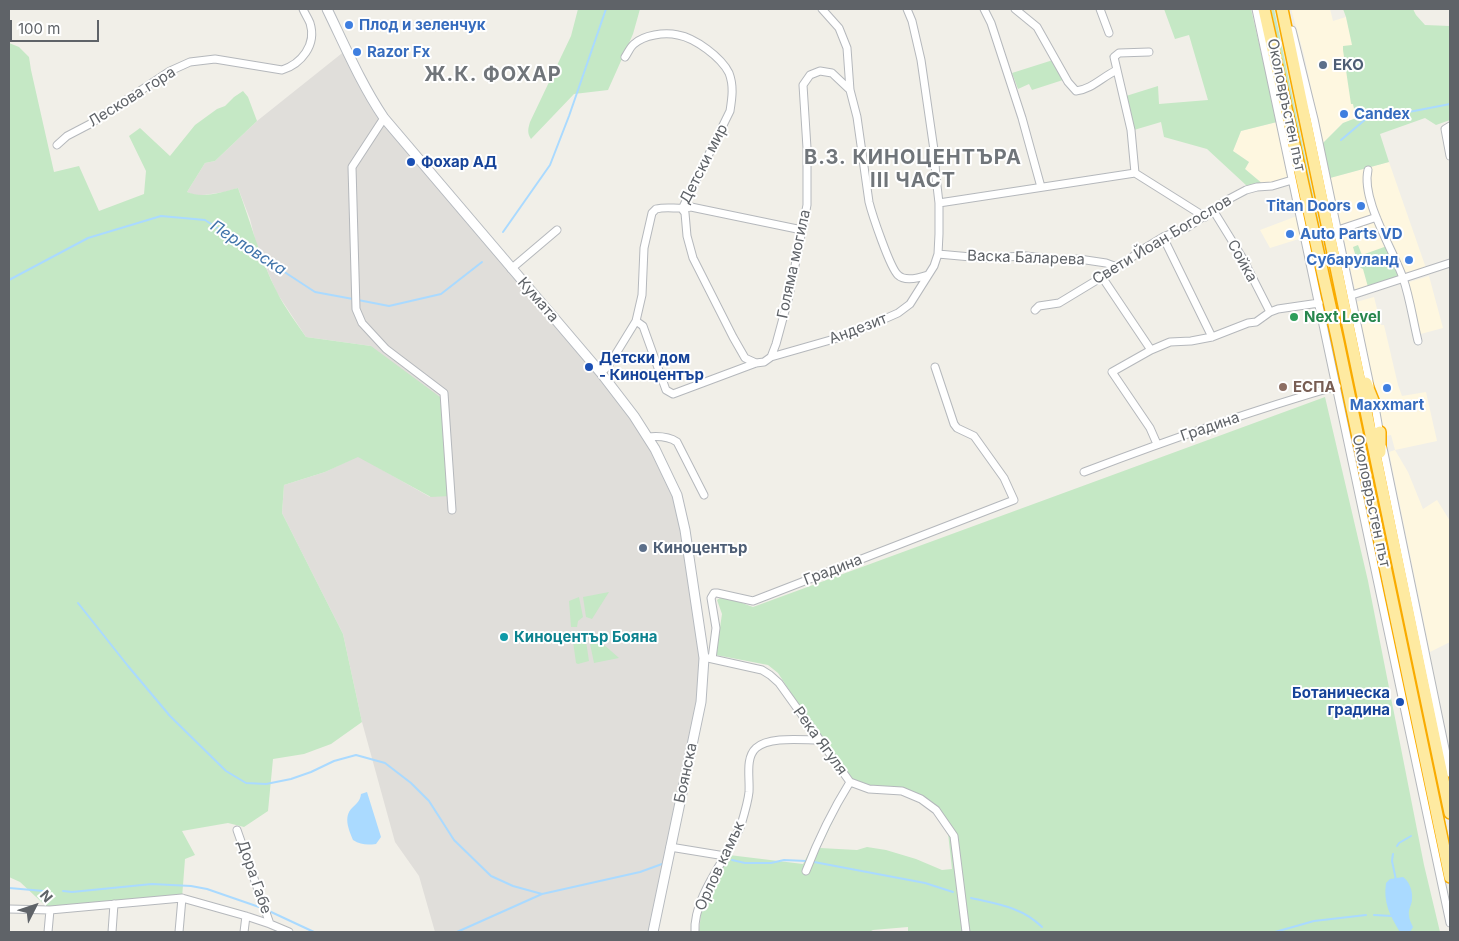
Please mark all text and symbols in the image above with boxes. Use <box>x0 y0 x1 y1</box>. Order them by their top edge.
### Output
scale bar <box>12 10 101 42</box>
place label: Плод и зеленчук <box>359 16 486 34</box>
text: 100 m <box>18 19 60 38</box>
marker: Плод и зеленчук <box>343 19 355 31</box>
street label: Околовръстен път <box>1263 37 1309 173</box>
place label: Razor Fx <box>367 43 430 61</box>
marker: Razor Fx <box>351 46 363 58</box>
place label: EKO <box>1333 56 1364 74</box>
marker: EKO <box>1317 59 1329 71</box>
street label: Лескова гора <box>85 63 179 131</box>
district label: Ж.К. ФОХАР <box>423 63 563 87</box>
place label: Candex <box>1354 105 1410 123</box>
marker: Candex <box>1338 108 1350 120</box>
street label: Детски мир <box>676 121 732 207</box>
district label: В.З. КИНОЦЕНТЪРА ІІІ ЧАСТ <box>802 146 1024 193</box>
place label: Фохар АД <box>421 153 497 171</box>
marker: Фохар АД <box>405 156 417 168</box>
street label: Свети Йоан Богослов <box>1089 191 1235 289</box>
place label: Titan Doors <box>1266 197 1351 215</box>
marker: Titan Doors <box>1355 200 1367 212</box>
street label: Голяма могила <box>774 208 814 320</box>
water label: Перловска <box>207 216 289 280</box>
place label: Auto Parts VD <box>1300 225 1403 243</box>
marker: Auto Parts VD <box>1284 228 1296 240</box>
street label: Сойка <box>1223 237 1261 285</box>
street label: Васка Баларева <box>967 247 1085 269</box>
place label: Субаруланд <box>1306 251 1399 269</box>
marker: Субаруланд <box>1403 254 1415 266</box>
street label: Кумата <box>514 274 562 326</box>
place label: Next Level <box>1304 308 1381 326</box>
street label: Андезит <box>826 310 890 348</box>
marker: Next Level <box>1288 311 1300 323</box>
place label: Детски дом - Киноцентър <box>599 349 704 384</box>
marker: Детски дом - Киноцентър <box>583 361 595 373</box>
place label: ЕСПА <box>1293 378 1336 396</box>
marker: ЕСПА <box>1277 381 1289 393</box>
marker: Maxxmart <box>1381 382 1393 394</box>
place label: Maxxmart <box>1350 396 1424 414</box>
street label: Градина <box>1178 409 1242 445</box>
street label: Околовръстен път <box>1348 433 1394 569</box>
place label: Киноцентър <box>653 539 747 557</box>
marker: Киноцентър <box>637 542 649 554</box>
street label: Градина <box>801 551 865 589</box>
place label: Киноцентър Бояна <box>514 628 658 646</box>
marker: Киноцентър Бояна <box>498 631 510 643</box>
place label: Ботаническа градина <box>1292 684 1390 719</box>
marker: Ботаническа градина <box>1394 696 1406 708</box>
street label: Река Ягуля <box>789 703 851 779</box>
street label: Боянска <box>671 741 701 805</box>
street label: Орлов камък <box>691 818 749 914</box>
street label: Дора Габе <box>233 838 275 916</box>
north arrow <box>10 881 60 931</box>
text: N <box>37 886 57 905</box>

